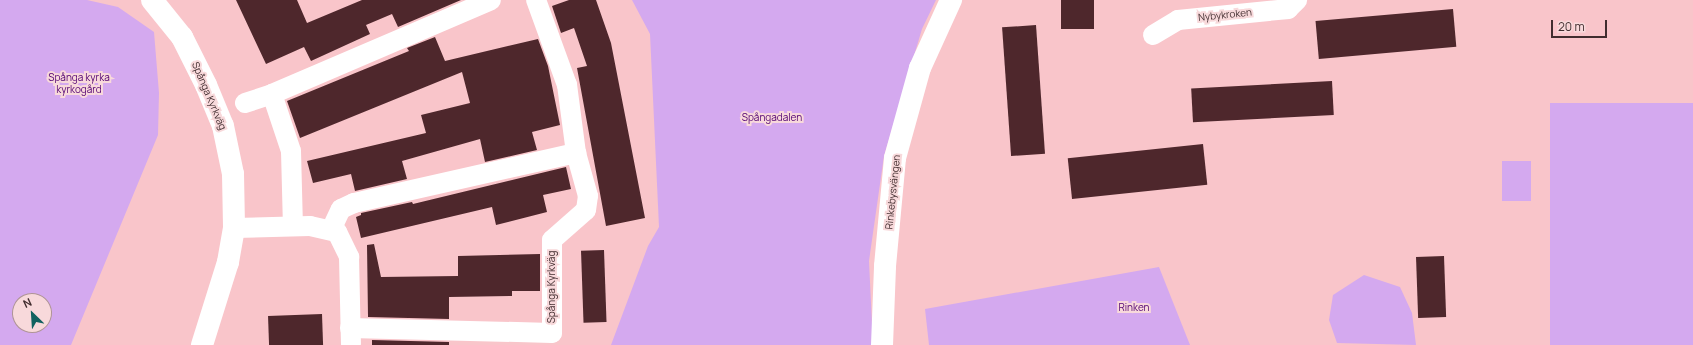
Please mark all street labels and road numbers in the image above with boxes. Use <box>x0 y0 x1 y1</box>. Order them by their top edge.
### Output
street label: Nybykroken <box>1198 6 1252 24</box>
street label: Spånga Kyrkväg <box>189 60 229 132</box>
street label: Rinkebysvängen <box>883 154 903 230</box>
street label: Spånga Kyrkväg <box>546 251 558 323</box>

